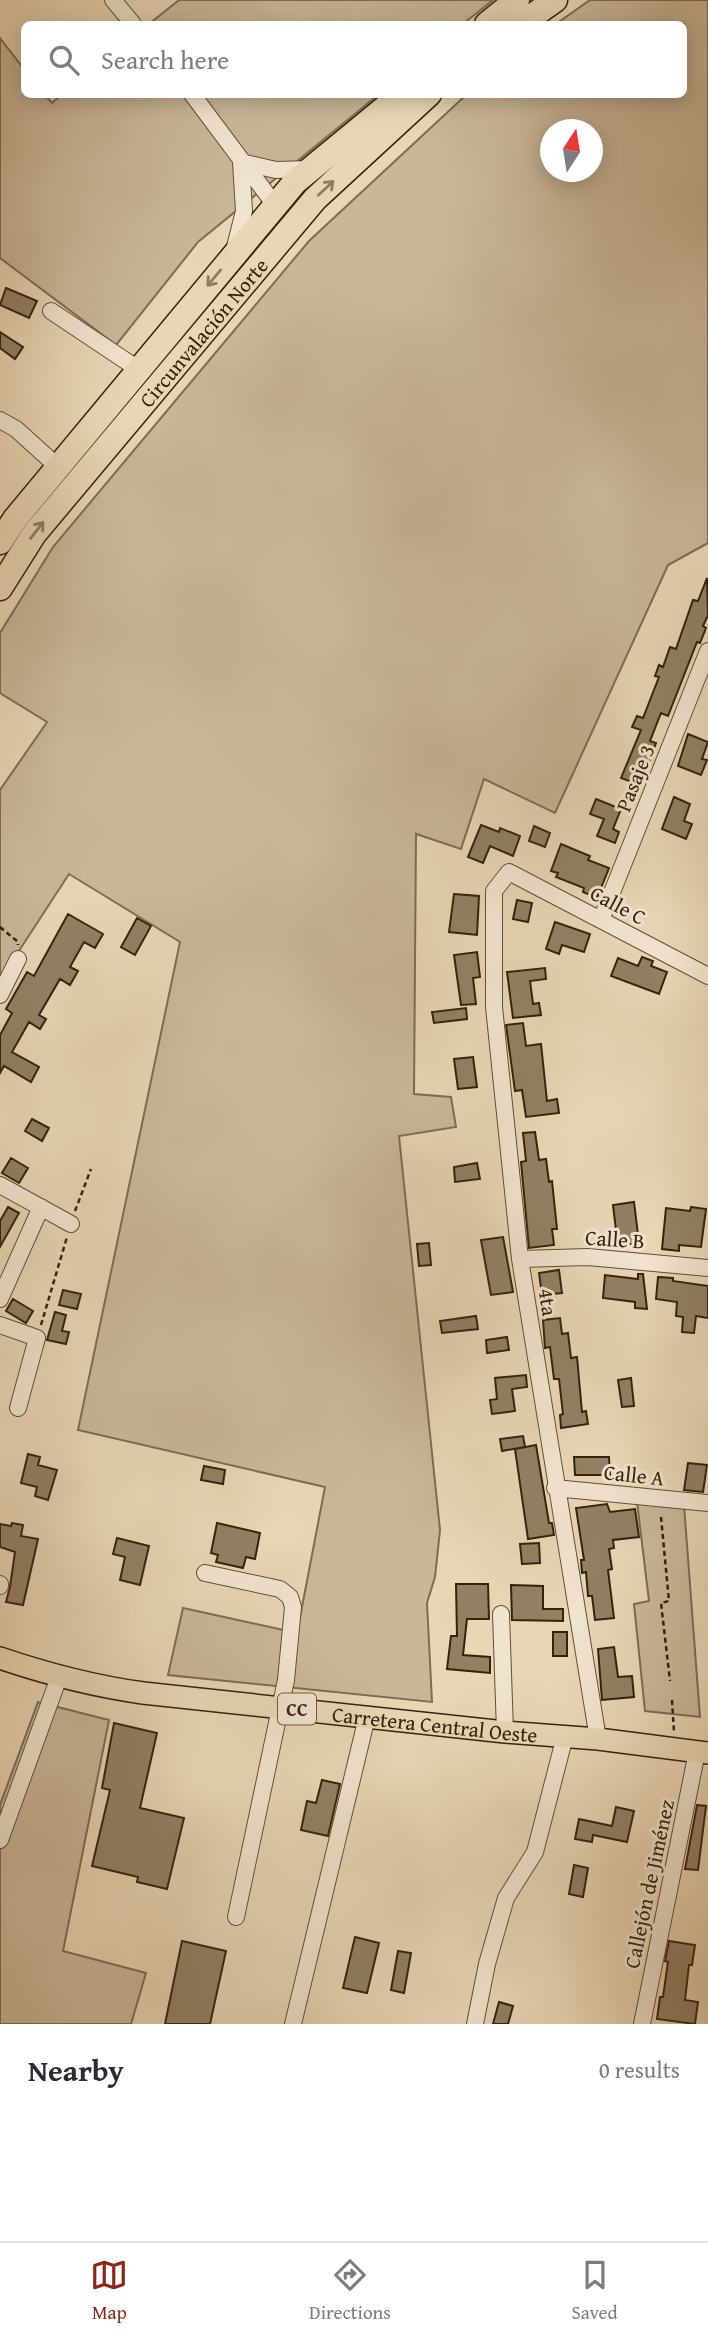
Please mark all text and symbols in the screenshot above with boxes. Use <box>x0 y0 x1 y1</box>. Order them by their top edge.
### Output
search box <box>21 21 687 98</box>
text: Search here <box>101 40 229 79</box>
icon: search <box>45 41 83 79</box>
north arrow <box>540 119 603 182</box>
one-way arrow <box>317 180 334 197</box>
street label: Circunvalación Norte <box>131 251 275 414</box>
one-way arrow <box>206 269 221 287</box>
one-way arrow <box>30 522 45 540</box>
street label: Pasaje 3 <box>608 740 662 816</box>
street label: Calle C <box>585 877 651 933</box>
street label: Calle B <box>584 1221 646 1257</box>
street label: 4ta <box>531 1286 565 1318</box>
street label: Calle A <box>602 1456 666 1494</box>
road number: CC <box>278 1694 316 1724</box>
street label: Carretera Central Oeste <box>331 1698 539 1750</box>
street label: Callejón de Jiménez <box>616 1797 682 1971</box>
text: Nearby <box>28 2048 124 2092</box>
text: 0 results <box>599 2053 680 2086</box>
tab: Map <box>90 2256 128 2326</box>
tab: Directions <box>309 2256 391 2326</box>
tab: Saved <box>572 2256 618 2326</box>

